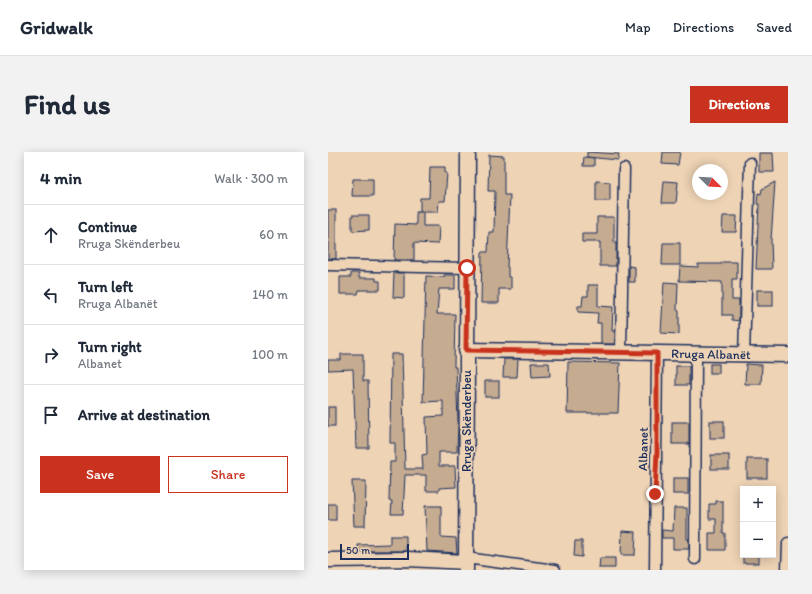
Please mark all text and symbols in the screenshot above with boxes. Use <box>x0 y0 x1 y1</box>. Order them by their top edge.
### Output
text: Gridwalk <box>20 16 93 39</box>
text: Map <box>625 19 651 36</box>
text: Directions <box>673 19 734 36</box>
text: Saved <box>756 19 792 36</box>
button: Directions <box>690 86 788 123</box>
text: Find us <box>24 87 111 121</box>
north arrow <box>692 164 728 200</box>
text: 4 min <box>40 168 82 188</box>
text: Walk · 300 m <box>214 171 288 186</box>
text: Continue <box>78 218 137 236</box>
icon: ahead <box>40 224 62 246</box>
text: 60 m <box>259 227 288 242</box>
text: Rruga Skënderbeu <box>78 236 180 251</box>
route start <box>458 259 476 277</box>
text: Turn left <box>78 278 133 296</box>
icon: left <box>40 284 62 306</box>
text: 140 m <box>252 287 288 302</box>
text: Rruga Albanët <box>78 296 158 311</box>
text: Turn right <box>78 338 142 356</box>
icon: right <box>40 344 62 366</box>
street label: Rruga Albanët <box>671 346 751 362</box>
text: 100 m <box>252 347 288 362</box>
text: Albanet <box>78 356 122 371</box>
street label: Rruga Skënderbeu <box>459 370 474 472</box>
icon: arrive <box>40 404 62 426</box>
text: Arrive at destination <box>78 406 210 424</box>
street label: Albanet <box>635 427 651 471</box>
button: Save <box>40 456 160 493</box>
button: Share <box>168 456 288 493</box>
route end <box>646 485 664 503</box>
map controls <box>740 486 776 558</box>
button: + <box>740 486 776 522</box>
button: − <box>740 522 776 558</box>
scale bar <box>340 542 409 561</box>
text: 50 m <box>346 544 370 557</box>

